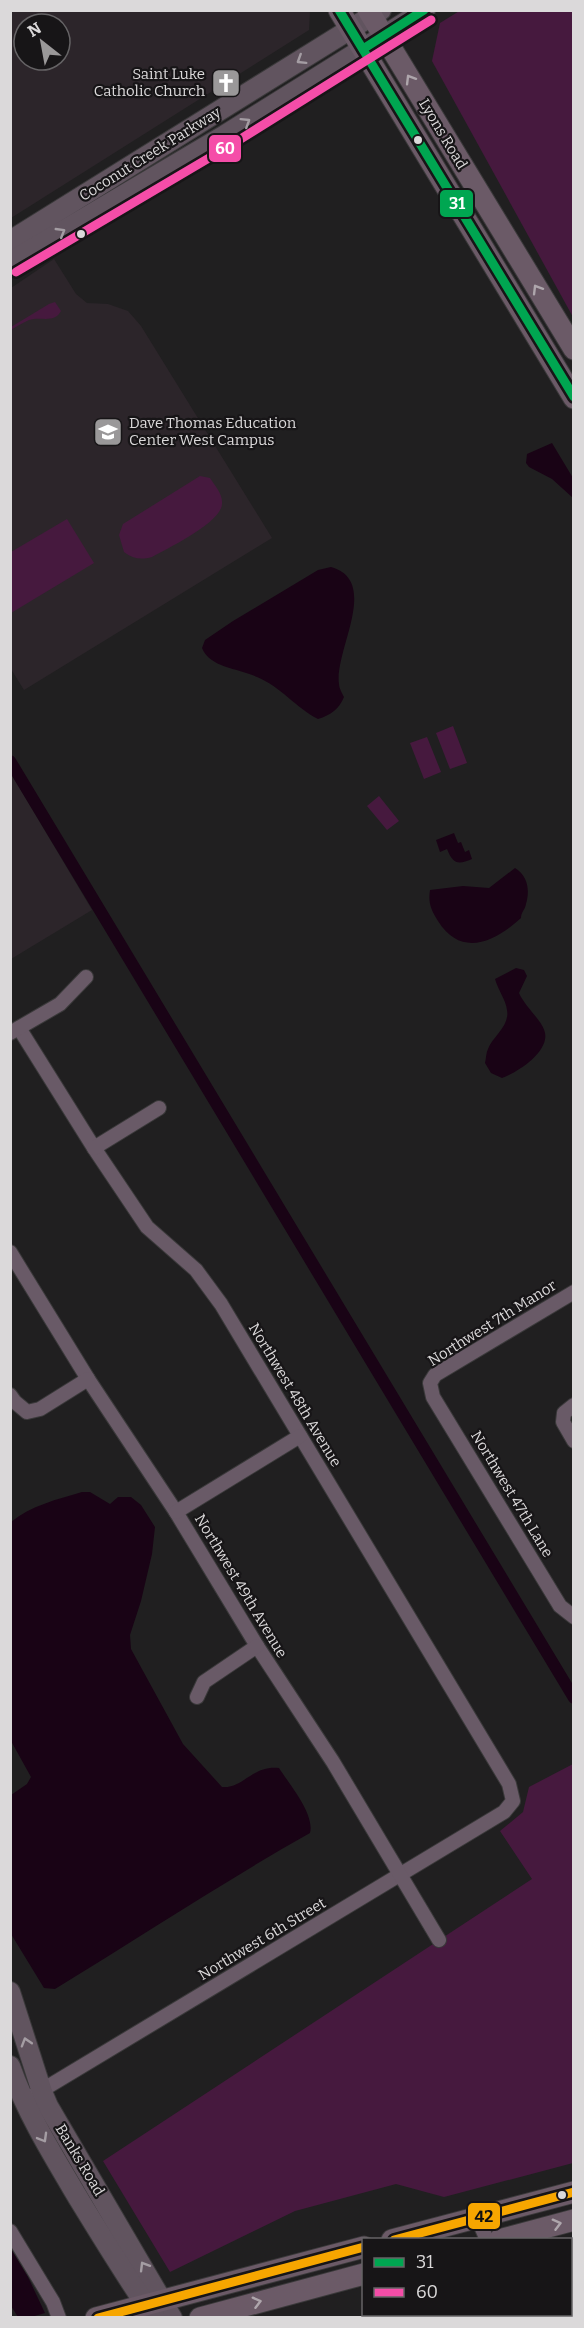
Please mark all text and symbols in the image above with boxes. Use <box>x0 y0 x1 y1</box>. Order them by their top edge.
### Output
north arrow <box>12 12 72 72</box>
text: N <box>24 18 45 41</box>
one-way arrow <box>297 53 307 65</box>
place label: Saint Luke Catholic Church <box>94 65 206 100</box>
church icon: Saint Luke Catholic Church <box>210 67 242 99</box>
one-way arrow <box>406 75 418 85</box>
street label: Lyons Road <box>415 96 471 172</box>
street label: Coconut Creek Parkway <box>76 103 224 205</box>
one-way arrow <box>240 117 250 129</box>
line badge: 60 <box>208 134 242 163</box>
unlabelled marker <box>412 134 424 146</box>
text: 60 <box>215 139 235 158</box>
line badge: 31 <box>439 189 474 218</box>
text: 31 <box>449 194 465 213</box>
one-way arrow <box>55 228 65 240</box>
unlabelled marker <box>75 228 87 240</box>
one-way arrow <box>532 285 544 295</box>
place label: Dave Thomas Education Center West Campus <box>129 414 297 449</box>
school or university icon: Dave Thomas Education Center West Campus <box>92 416 124 448</box>
street label: Northwest 7th Manor <box>425 1276 560 1370</box>
street label: Northwest 48th Avenue <box>245 1320 345 1470</box>
street label: Northwest 47th Lane <box>467 1428 557 1560</box>
street label: Northwest 49th Avenue <box>191 1511 291 1661</box>
street label: Northwest 6th Street <box>195 1894 329 1984</box>
one-way arrow <box>21 2037 33 2048</box>
street label: Banks Road <box>52 2121 109 2199</box>
one-way arrow <box>36 2132 48 2142</box>
unlabelled marker <box>556 2189 568 2201</box>
line badge: 42 <box>467 2202 501 2230</box>
text: 42 <box>475 2207 493 2226</box>
one-way arrow <box>551 2219 562 2231</box>
legend <box>362 2238 572 2316</box>
text: 31 <box>416 2251 434 2273</box>
one-way arrow <box>139 2262 151 2272</box>
text: 60 <box>416 2281 438 2303</box>
one-way arrow <box>251 2297 262 2309</box>

